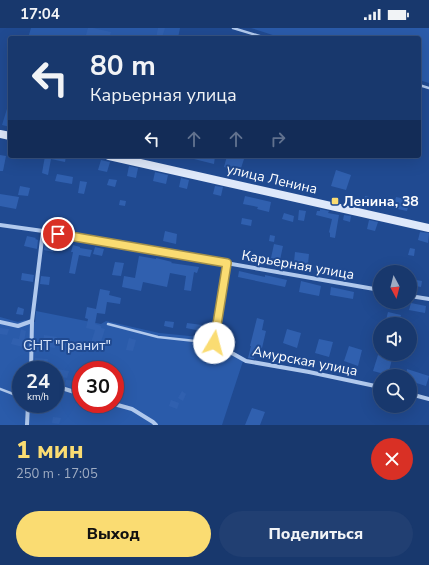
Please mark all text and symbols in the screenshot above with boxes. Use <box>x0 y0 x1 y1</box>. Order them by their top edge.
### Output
text: 17:04 <box>20 4 60 24</box>
text: 80 m <box>90 47 156 85</box>
icon: left <box>24 52 76 104</box>
text: Карьерная улица <box>90 83 237 107</box>
icon: left <box>141 128 163 150</box>
icon: ahead <box>183 128 205 150</box>
icon: ahead <box>225 128 247 150</box>
icon: right <box>267 128 289 150</box>
street label: улица Ленина <box>225 159 319 199</box>
place label: Ленина, 38 <box>343 192 419 211</box>
marker: Ленина, 38 <box>330 196 340 206</box>
pin <box>41 217 75 251</box>
icon: arrive <box>47 223 69 245</box>
street label: Карьерная улица <box>240 246 356 284</box>
north arrow <box>373 265 417 309</box>
map controls <box>373 265 417 413</box>
button: sound <box>373 317 417 361</box>
position arrow <box>193 322 235 364</box>
park label: СНТ "Гранит" <box>23 336 111 355</box>
street label: Амурская улица <box>251 341 359 381</box>
speed limit sign: 30 <box>72 361 124 413</box>
text: 24 <box>26 368 50 395</box>
button: search <box>373 369 417 413</box>
text: km/h <box>27 390 49 404</box>
text: 1 мин <box>16 434 84 466</box>
button: close <box>371 438 413 480</box>
text: 250 m · 17:05 <box>16 465 98 483</box>
button: Выход <box>16 511 211 557</box>
button: Поделиться <box>219 511 413 557</box>

